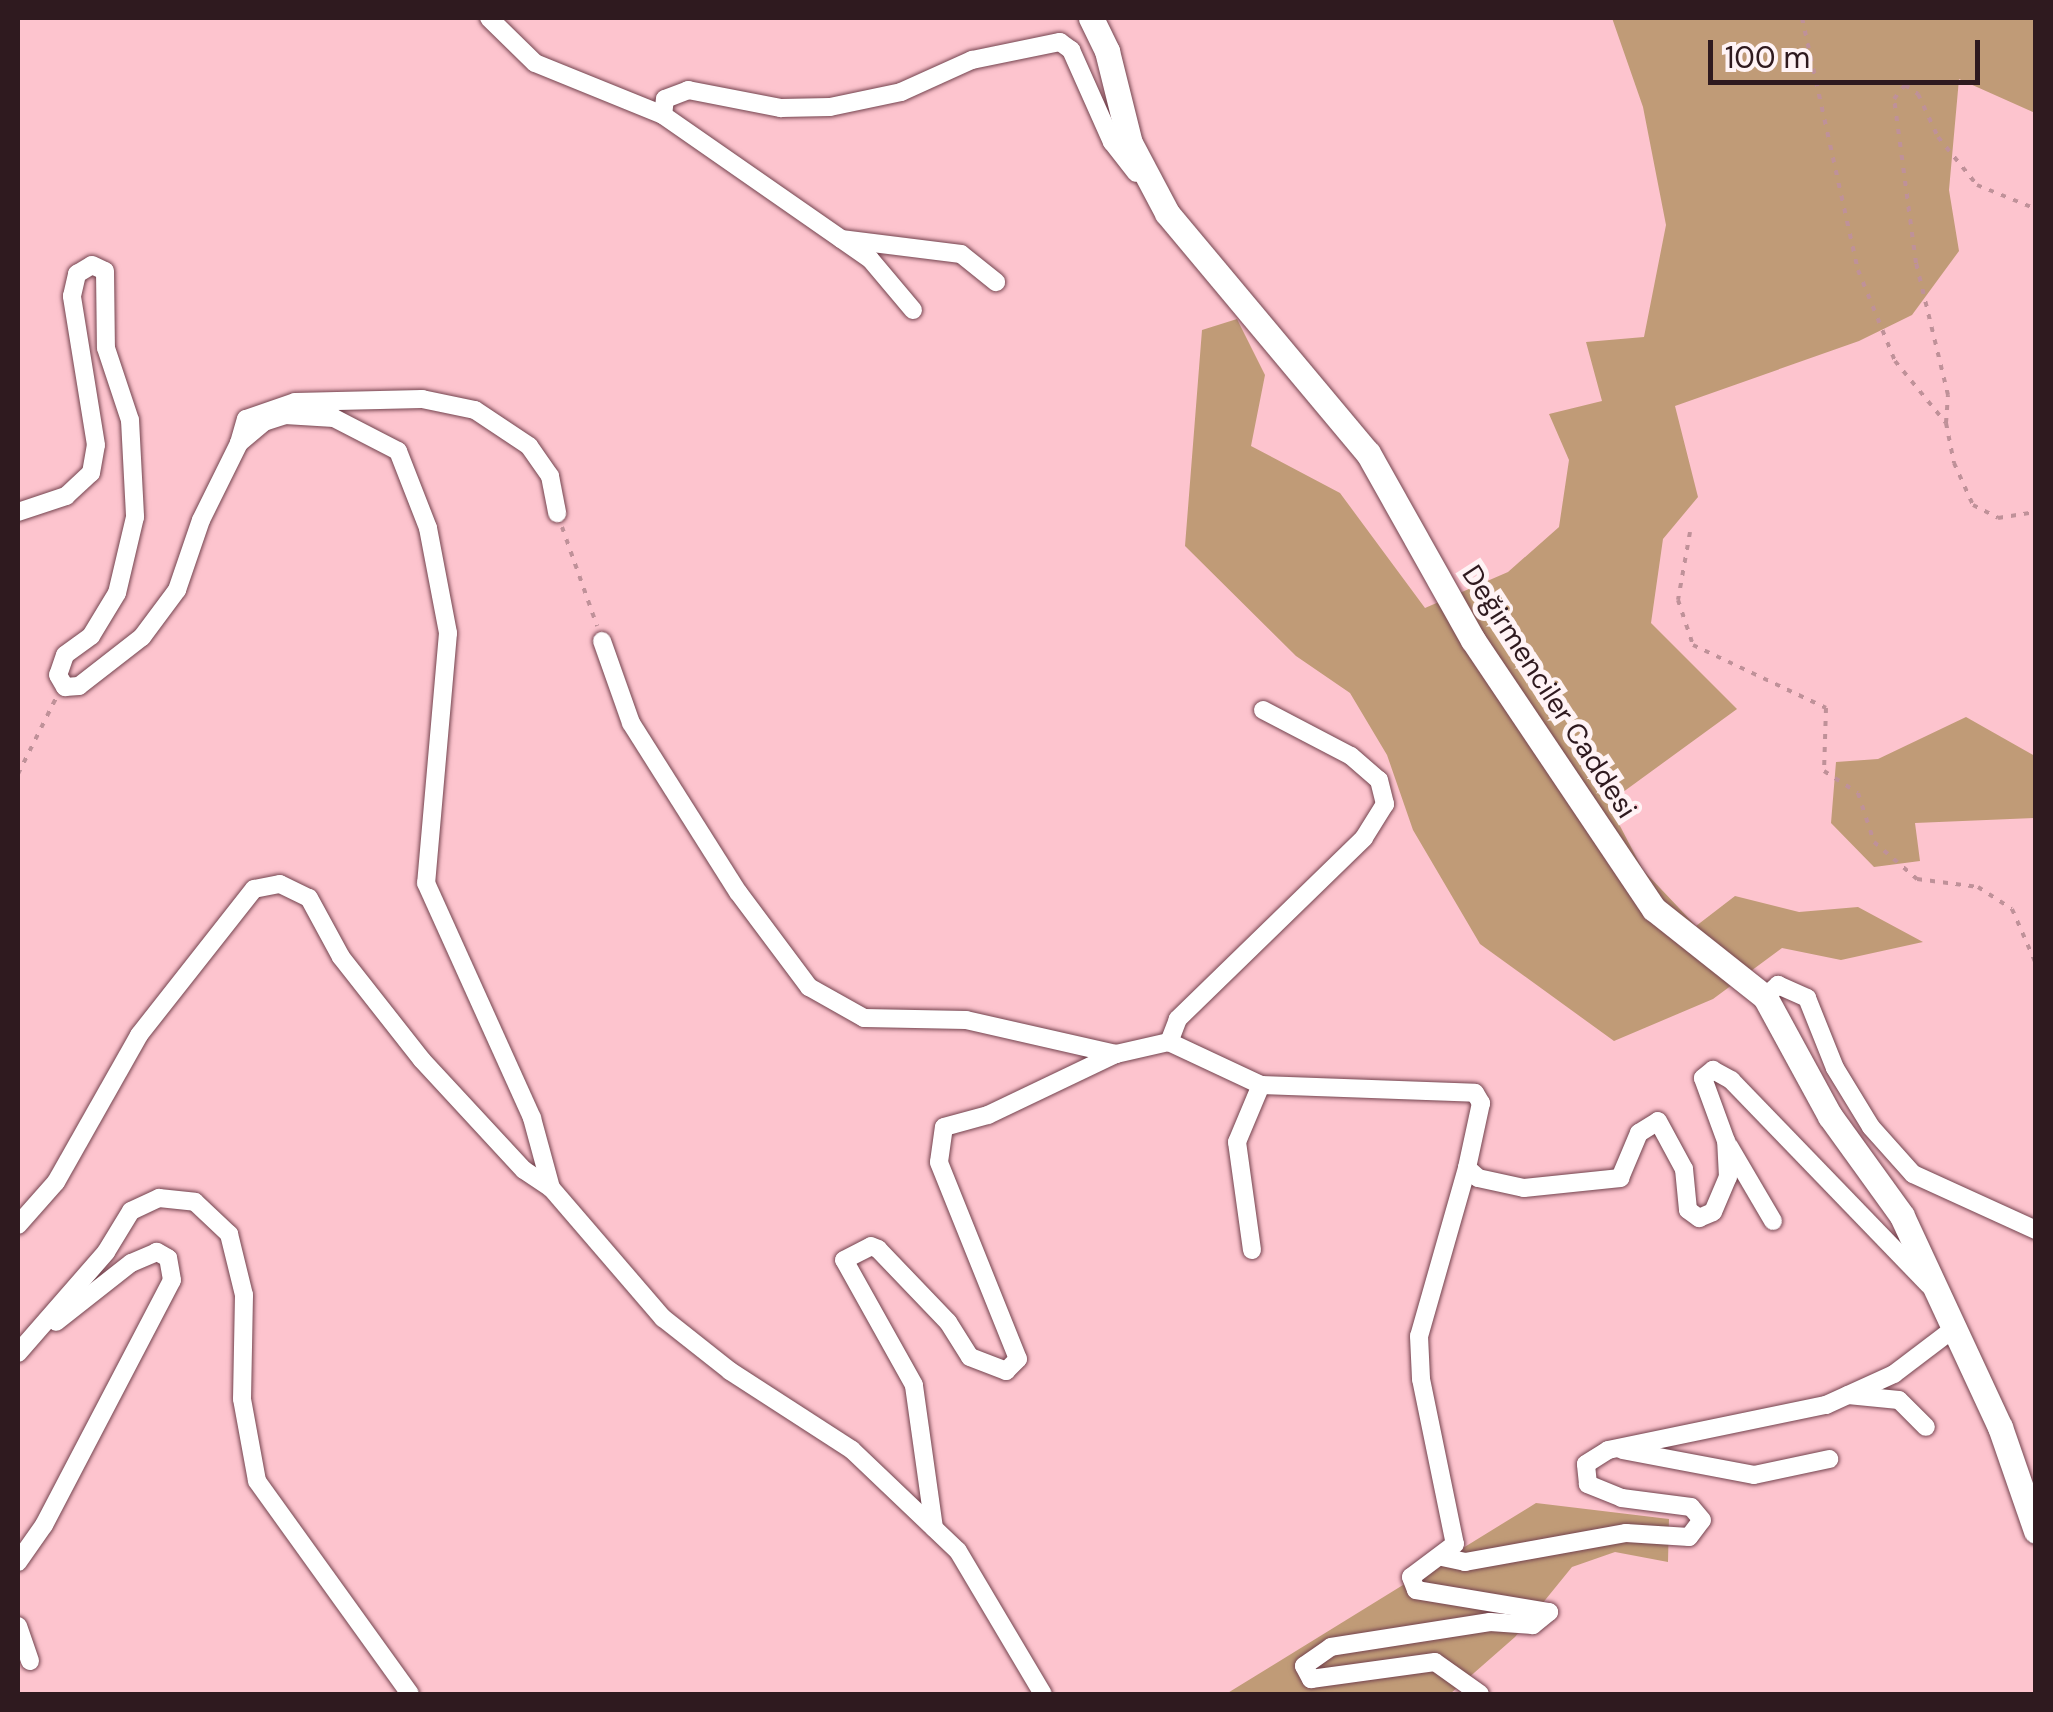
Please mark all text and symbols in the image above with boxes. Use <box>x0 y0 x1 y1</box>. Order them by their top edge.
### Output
scale bar <box>1713 20 1986 82</box>
text: 100 m <box>1725 38 1810 77</box>
street label: Değirmenciler Caddesi <box>1455 559 1643 825</box>

